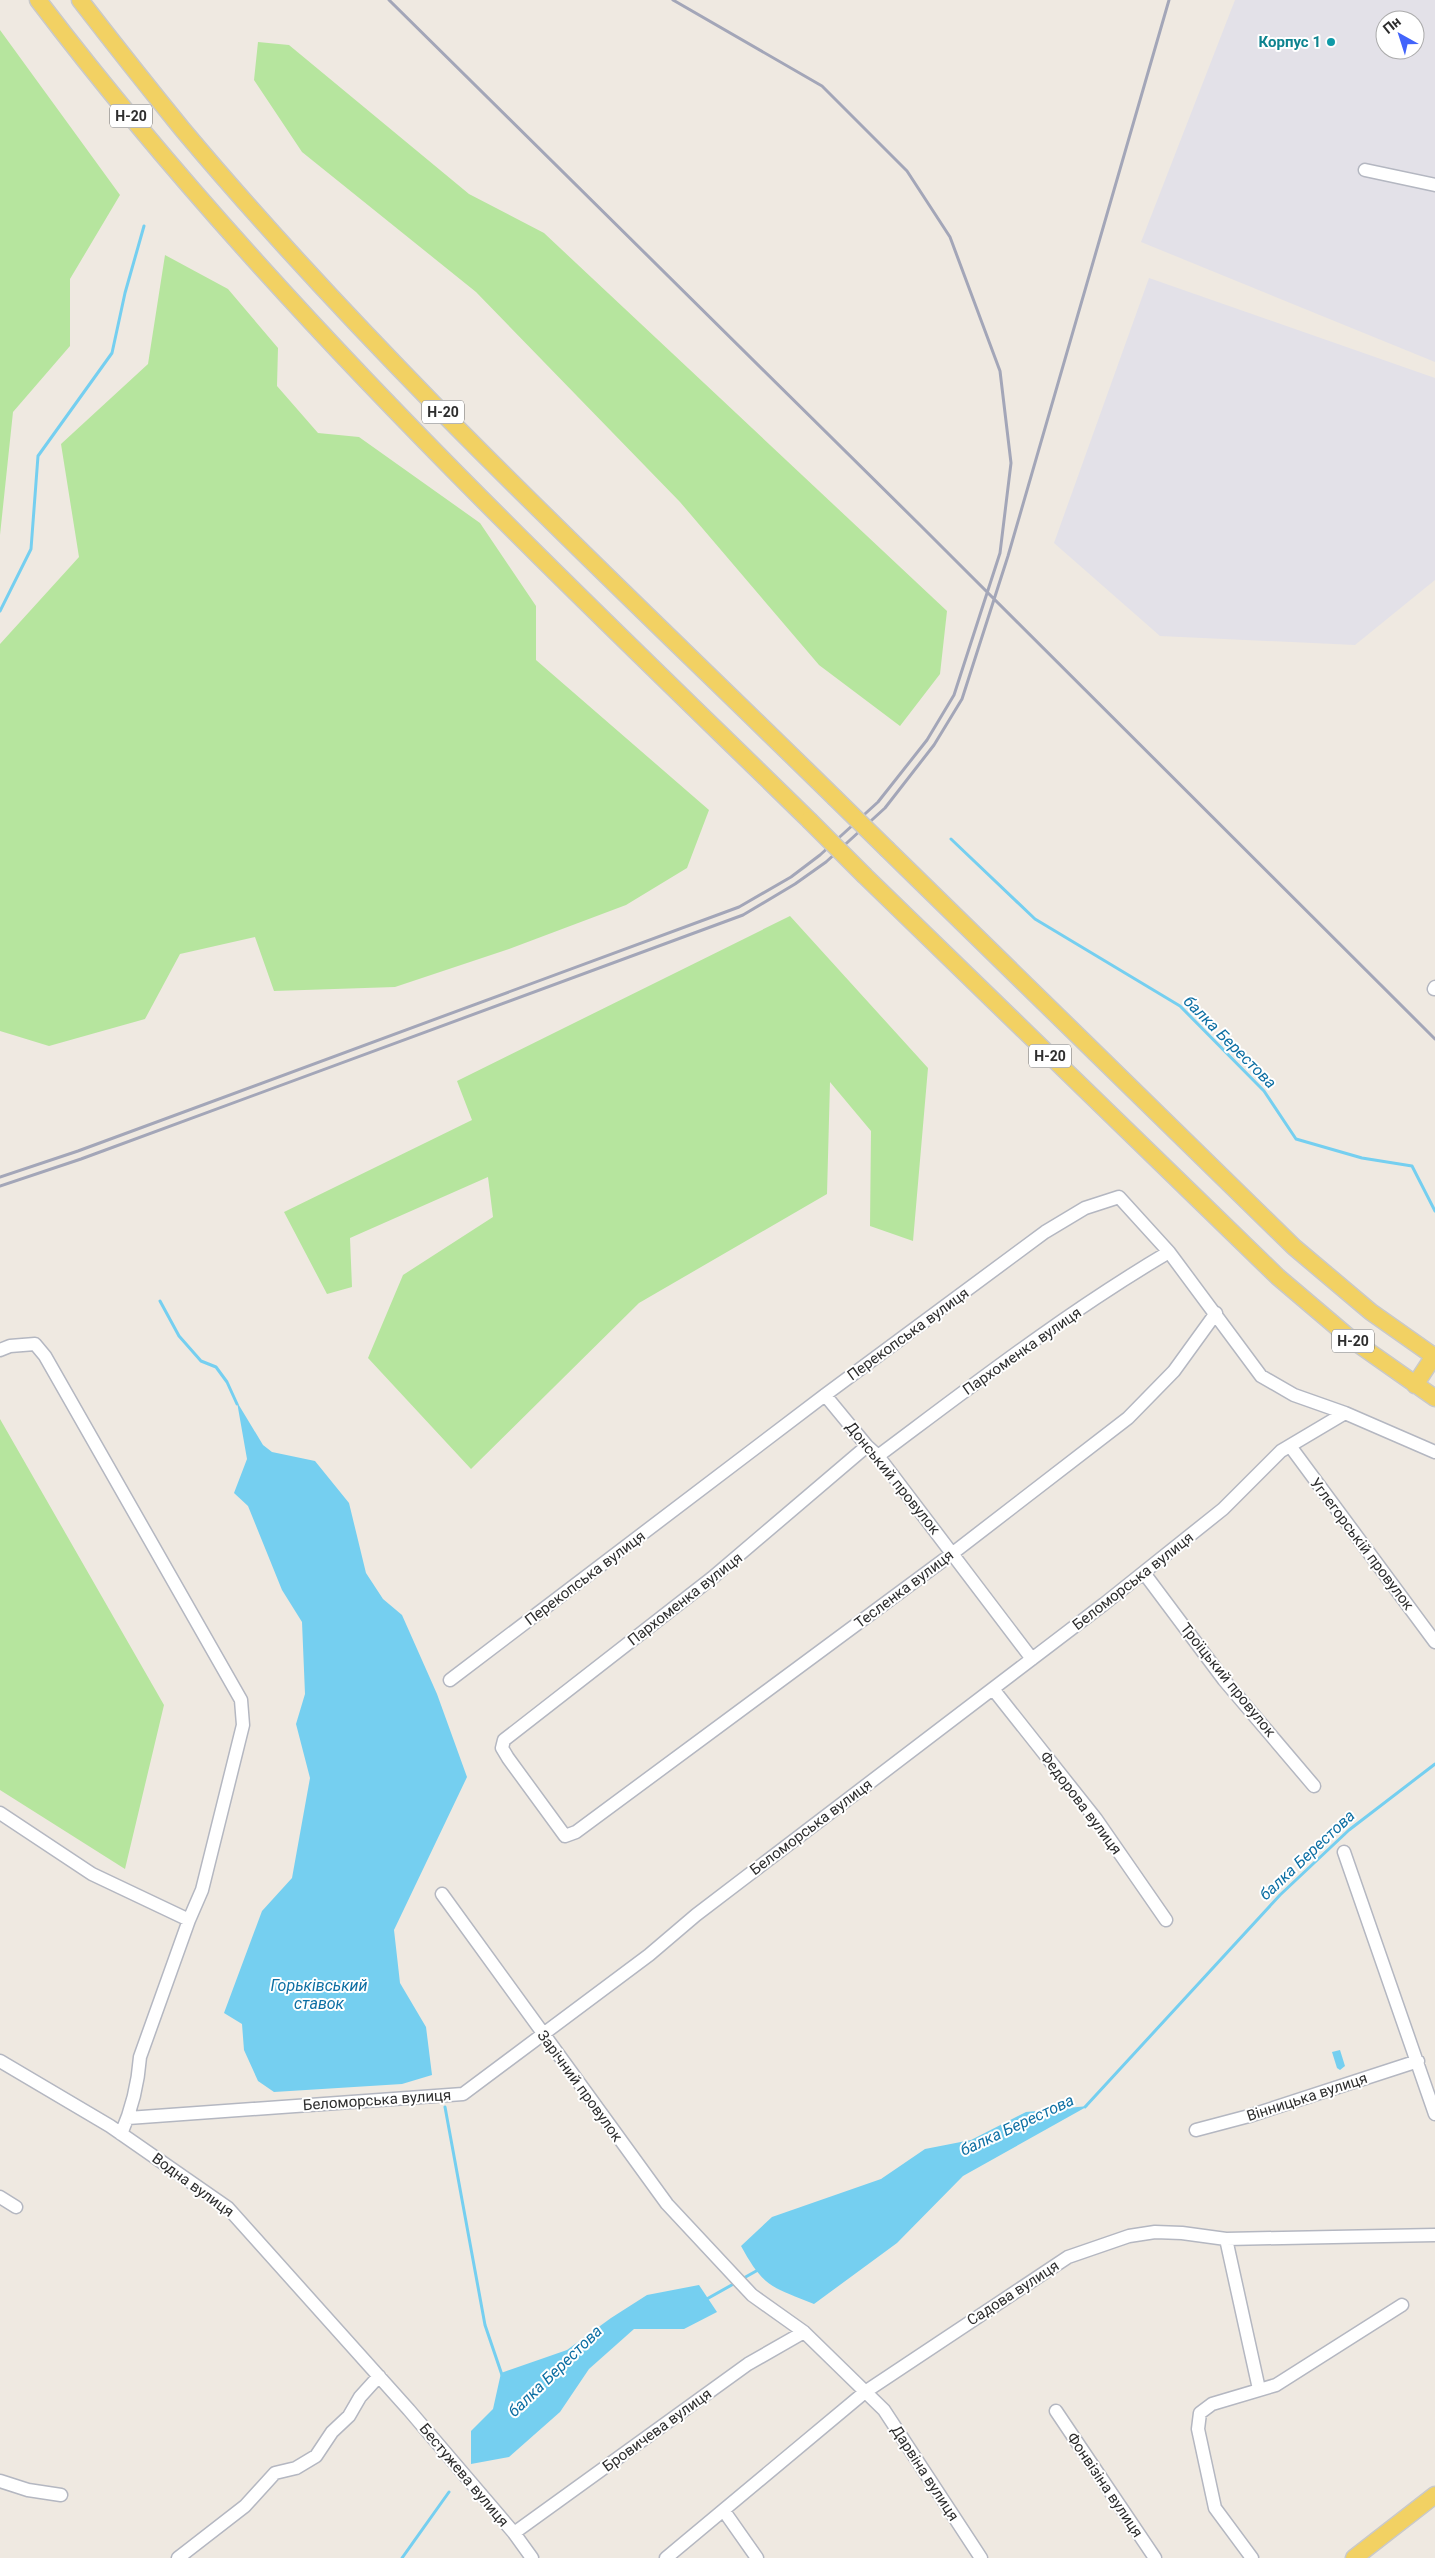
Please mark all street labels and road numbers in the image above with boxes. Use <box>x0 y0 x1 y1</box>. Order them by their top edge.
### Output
road number: Н-20 <box>110 104 152 128</box>
road number: Н-20 <box>422 401 464 424</box>
road number: Н-20 <box>1029 1044 1071 1068</box>
street label: Перекопська вулиця <box>844 1284 972 1384</box>
street label: Пархоменка вулиця <box>959 1303 1085 1399</box>
road number: Н-20 <box>1332 1330 1374 1352</box>
street label: Донський провулок <box>842 1418 944 1538</box>
street label: Углегорськiй провулок <box>1306 1474 1418 1614</box>
street label: Перекопська вулиця <box>521 1527 649 1629</box>
street label: Беломорська вулиця <box>1069 1528 1197 1634</box>
street label: Тесленка вулиця <box>851 1546 957 1632</box>
street label: Пархоменка вулиця <box>624 1549 746 1649</box>
street label: Троїцький провулок <box>1177 1619 1279 1741</box>
street label: Федорова вулиця <box>1036 1748 1126 1858</box>
street label: Беломорська вулиця <box>746 1775 876 1879</box>
street label: Зарічний провулок <box>534 2027 626 2145</box>
street label: Вінницька вулиця <box>1244 2069 1370 2125</box>
street label: Беломорська вулиця <box>302 2086 452 2114</box>
street label: Водна вулиця <box>149 2149 237 2221</box>
street label: Садова вулиця <box>964 2257 1062 2329</box>
street label: Бровичева вулиця <box>599 2384 715 2476</box>
street label: Бестужева вулиця <box>416 2420 512 2530</box>
street label: Дарвіна вулиця <box>887 2422 963 2524</box>
street label: Фонвізіна вулиця <box>1063 2429 1147 2541</box>

